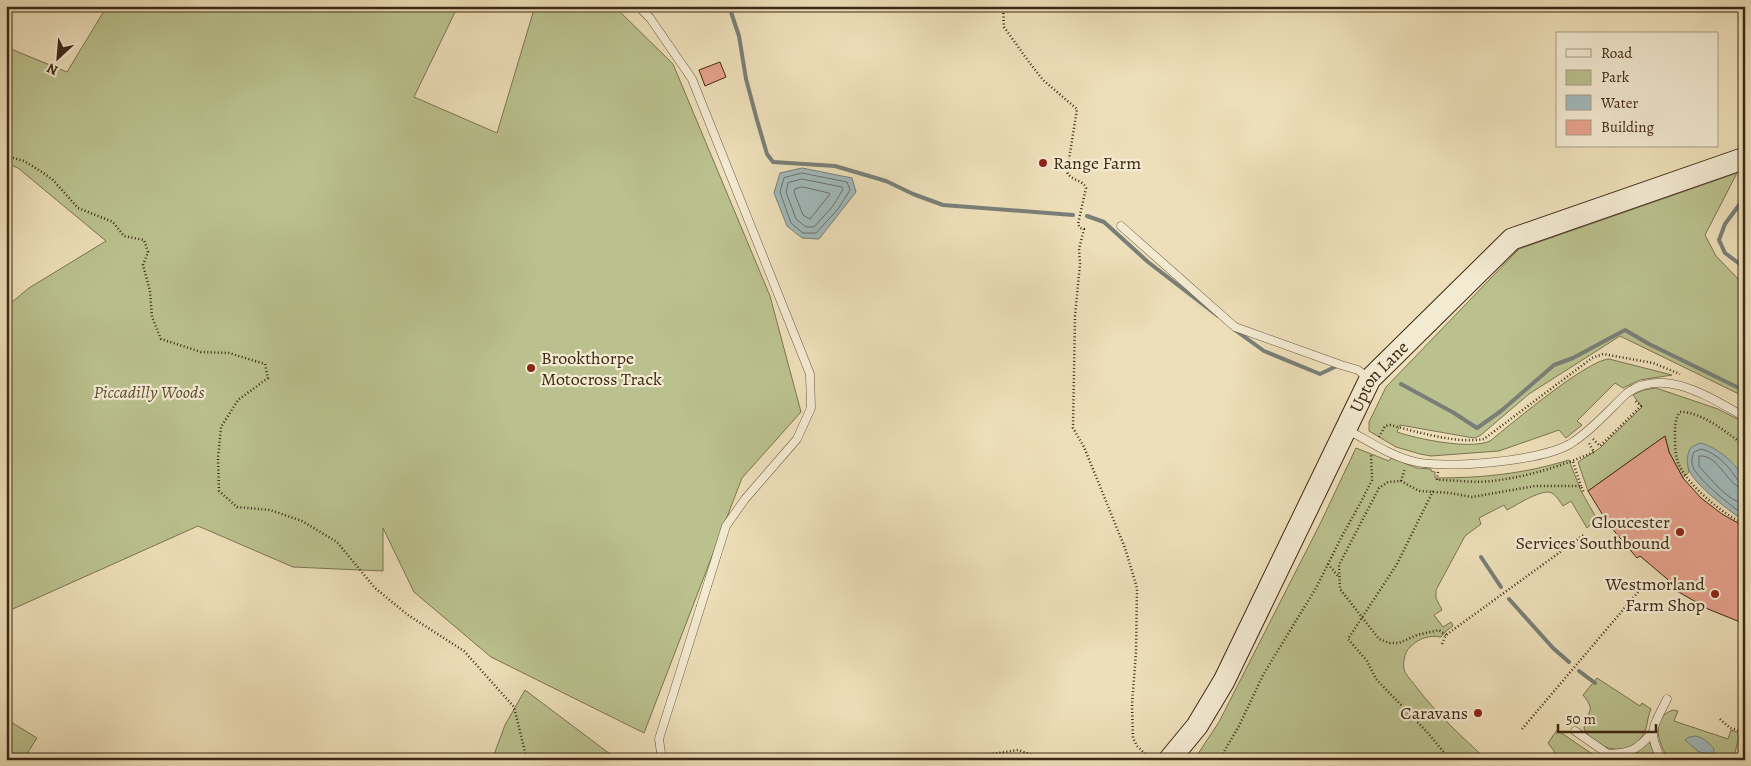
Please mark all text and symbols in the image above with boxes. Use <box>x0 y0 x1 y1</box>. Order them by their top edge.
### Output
north arrow <box>32 32 82 82</box>
legend <box>1556 32 1718 148</box>
text: Road <box>1601 43 1633 63</box>
text: N <box>44 58 61 80</box>
text: Park <box>1601 67 1630 87</box>
text: Water <box>1600 93 1638 113</box>
text: Building <box>1601 117 1654 137</box>
place label: Range Farm <box>1053 151 1141 175</box>
marker: Range Farm <box>1037 157 1049 169</box>
street label: Upton Lane <box>1344 336 1414 416</box>
place label: Brookthorpe Motocross Track <box>541 346 662 391</box>
marker: Brookthorpe Motocross Track <box>525 362 537 374</box>
park label: Piccadilly Woods <box>93 380 205 404</box>
place label: Gloucester Services Southbound <box>1515 510 1670 555</box>
marker: Gloucester Services Southbound <box>1674 526 1686 538</box>
place label: Westmorland Farm Shop <box>1604 572 1705 617</box>
marker: Westmorland Farm Shop <box>1709 588 1721 600</box>
place label: Caravans <box>1400 701 1468 725</box>
scale bar <box>1558 701 1656 733</box>
marker: Caravans <box>1472 707 1484 719</box>
text: 50 m <box>1566 709 1596 729</box>

